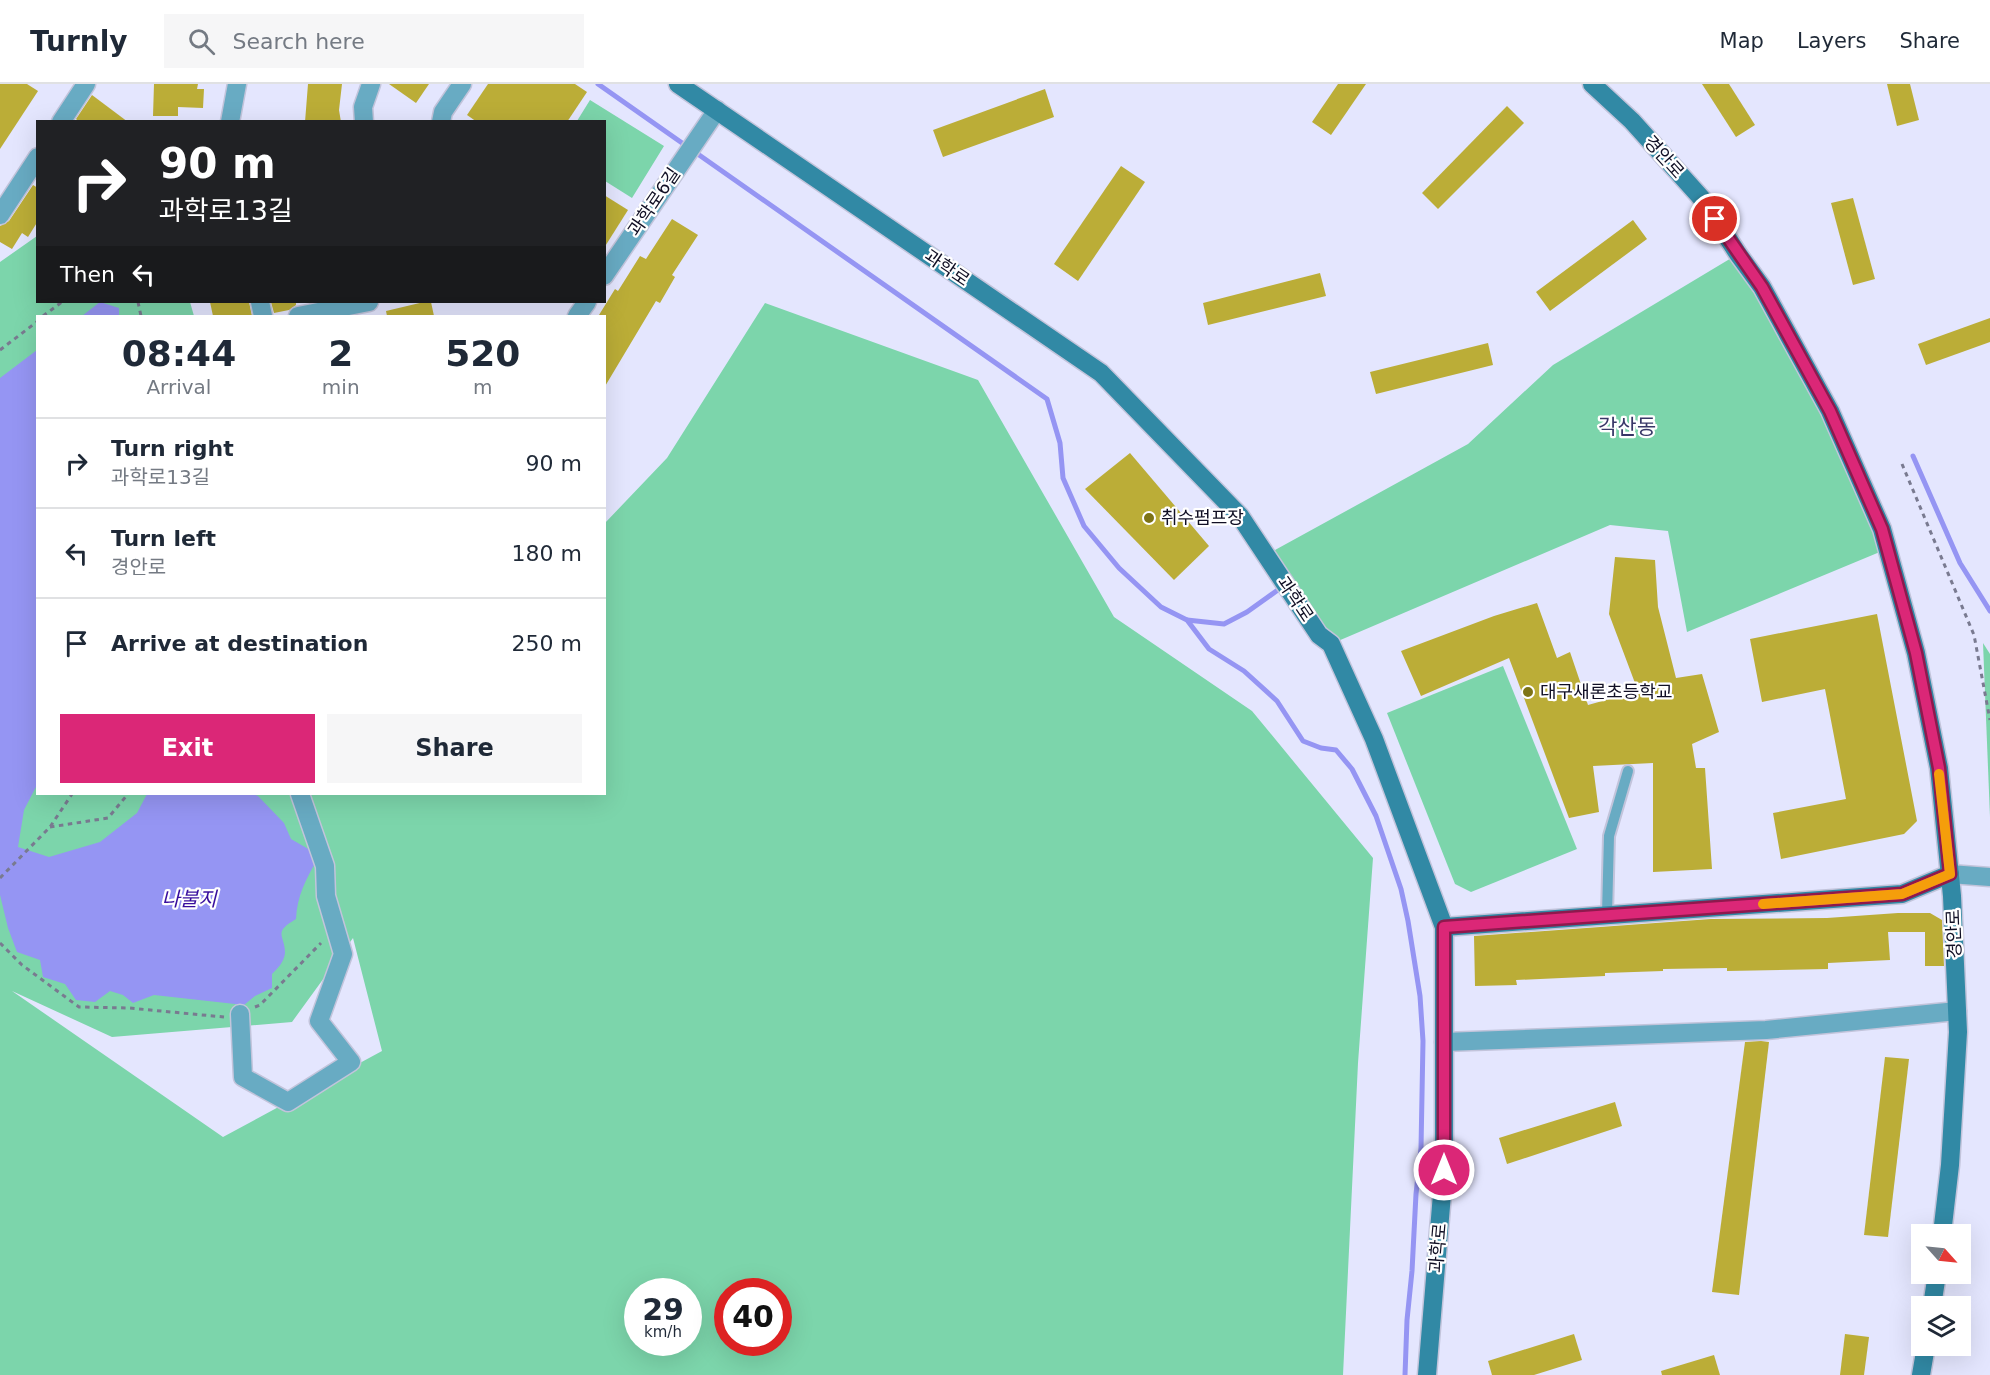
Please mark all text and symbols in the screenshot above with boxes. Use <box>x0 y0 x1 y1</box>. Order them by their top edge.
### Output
search box <box>164 14 584 68</box>
text: Turnly <box>30 25 128 58</box>
icon: search <box>185 25 218 58</box>
text: Search here <box>233 29 365 54</box>
text: Map <box>1720 29 1764 53</box>
text: Layers <box>1797 29 1866 53</box>
text: Share <box>1899 29 1960 53</box>
street label: 경안로 <box>1640 131 1689 182</box>
text: 90 m <box>159 139 276 188</box>
icon: right <box>60 144 138 222</box>
street label: 과학로6길 <box>623 164 684 240</box>
pin <box>1689 193 1740 244</box>
text: 과학로13길 <box>159 195 293 226</box>
icon: arrive <box>1698 202 1731 235</box>
street label: 과학로 <box>921 245 974 290</box>
icon: left <box>127 258 160 291</box>
text: Then <box>60 262 115 287</box>
text: 08:44 <box>122 333 236 374</box>
text: 2 <box>328 333 353 374</box>
text: 520 <box>445 333 520 374</box>
text: Arrival <box>146 375 211 399</box>
text: min <box>322 375 360 399</box>
text: m <box>473 375 493 399</box>
district label: 각산동 <box>1598 415 1656 439</box>
text: Turn right <box>111 436 234 461</box>
icon: right <box>60 447 93 480</box>
text: 90 m <box>526 451 582 476</box>
text: 과학로13길 <box>111 465 210 489</box>
place label: 취수펌프장 <box>1161 507 1244 528</box>
marker: 취수펌프장 <box>1142 511 1156 525</box>
text: Turn left <box>111 526 216 551</box>
icon: left <box>60 537 93 570</box>
text: 180 m <box>512 541 582 566</box>
text: 경안로 <box>111 555 166 579</box>
street label: 과학로 <box>1273 572 1318 625</box>
icon: arrive <box>60 627 93 660</box>
text: Arrive at destination <box>111 631 368 656</box>
text: 250 m <box>512 631 582 656</box>
place label: 대구새론초등학교 <box>1540 681 1672 702</box>
marker: 대구새론초등학교 <box>1521 685 1535 699</box>
button: Exit <box>60 714 315 783</box>
button: Share <box>327 714 582 783</box>
water label: 나불지 <box>161 887 218 911</box>
street label: 경안로 <box>1942 909 1965 959</box>
position arrow <box>1412 1138 1476 1202</box>
street label: 과학로 <box>1425 1222 1450 1274</box>
north arrow <box>1911 1224 1971 1284</box>
map controls <box>1911 1224 1971 1356</box>
speed limit sign: 40 <box>714 1278 792 1356</box>
text: 29 <box>642 1292 684 1327</box>
button: layers <box>1911 1296 1971 1356</box>
text: km/h <box>644 1323 682 1341</box>

